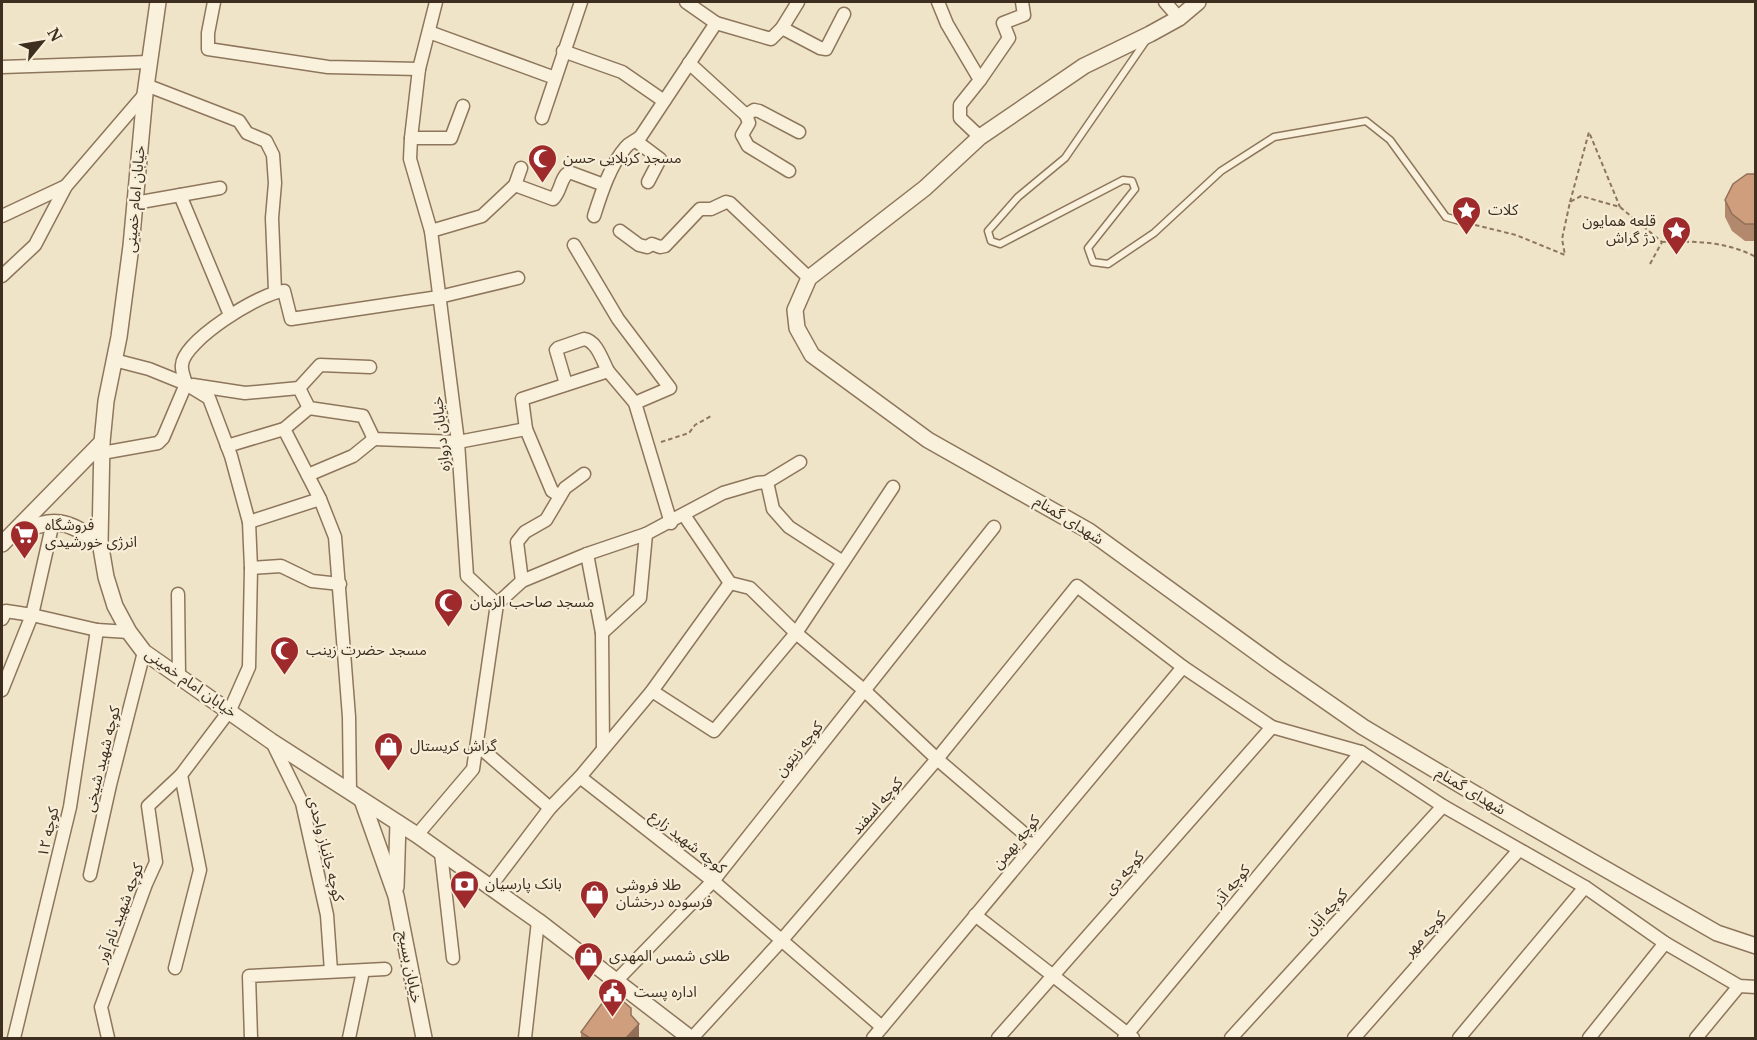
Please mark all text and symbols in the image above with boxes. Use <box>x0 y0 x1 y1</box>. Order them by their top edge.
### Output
north arrow <box>12 12 72 72</box>
text: N <box>42 24 68 46</box>
mosque icon: مسجد کربلایی حسن <box>526 142 558 184</box>
street label: خیابان امام خمینی <box>119 144 151 254</box>
place label: مسجد کربلایی حسن <box>563 147 682 167</box>
place icon: کلات <box>1451 194 1483 236</box>
place label: کلات <box>1488 199 1519 219</box>
place label: قلعه همایون دژ گراش <box>1582 210 1656 247</box>
place icon: قلعه همایون دژ گراش <box>1661 214 1693 256</box>
street label: خیابان دروازه <box>426 395 454 473</box>
street label: شهدای گمنام <box>1030 490 1108 550</box>
place label: فروشگاه انرژی خورشیدی <box>45 514 137 551</box>
supermarket icon: فروشگاه انرژی خورشیدی <box>8 518 40 560</box>
mosque icon: مسجد صاحب الزمان <box>433 586 465 628</box>
place label: مسجد صاحب الزمان <box>470 591 594 611</box>
mosque icon: مسجد حضرت زینب <box>269 634 301 676</box>
place label: مسجد حضرت زینب <box>306 639 427 659</box>
street label: خیابان امام خمینی <box>141 643 242 723</box>
street label: کوچه شهید شیخی <box>78 703 125 814</box>
street label: کوچه زیتون <box>770 716 828 781</box>
shop icon: گراش کریستال <box>373 730 405 772</box>
place label: گراش کریستال <box>410 735 497 755</box>
street label: شهدای گمنام <box>1432 762 1510 821</box>
street label: کوچه اسفند <box>846 772 908 839</box>
street label: کوچه جانباز واحدی <box>303 794 350 905</box>
street label: کوچه ۱۲ <box>32 804 64 859</box>
street label: کوچه شهید زارع <box>644 805 732 880</box>
street label: کوچه بهمن <box>987 810 1045 873</box>
street label: کوچه دی <box>1099 846 1149 899</box>
street label: کوچه شهید نام آور <box>90 859 149 967</box>
street label: کوچه آذر <box>1206 859 1255 912</box>
bank icon: بانک پارسیان <box>448 868 480 910</box>
place label: بانک پارسیان <box>485 873 562 894</box>
place label: طلا فروشی فرسوده درخشان <box>616 874 713 911</box>
shop icon: طلا فروشی فرسوده درخشان <box>579 878 611 920</box>
street label: کوچه آبان <box>1299 883 1353 939</box>
street label: کوچه مهر <box>1398 906 1451 962</box>
street label: خیابان بسیج <box>391 929 428 1006</box>
shop icon: طلای شمس المهدی <box>572 940 604 982</box>
place label: طلای شمس المهدی <box>609 945 730 965</box>
public building icon: اداره پست <box>597 976 629 1018</box>
place label: اداره پست <box>634 981 697 1002</box>

